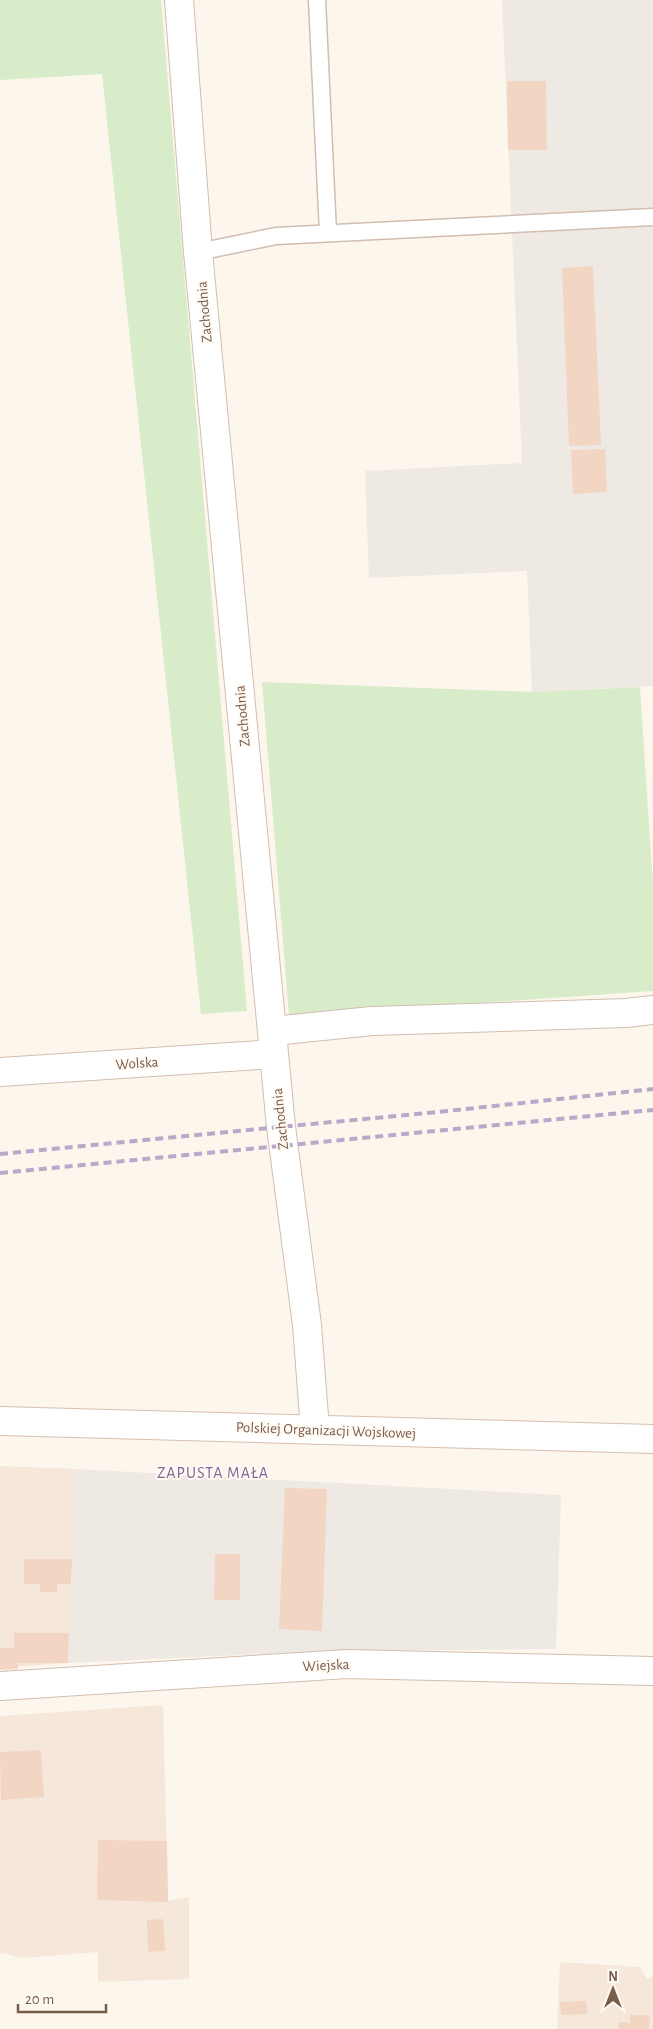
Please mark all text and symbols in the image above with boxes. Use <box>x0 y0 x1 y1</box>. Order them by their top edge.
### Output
street label: Zachodnia <box>194 280 215 343</box>
street label: Zachodnia <box>232 684 253 747</box>
street label: Wolska <box>115 1055 159 1072</box>
street label: Zachodnia <box>270 1087 291 1150</box>
street label: Polskiej Organizacji Wojskowej <box>236 1420 416 1441</box>
district label: ZAPUSTA MAŁA <box>157 1465 269 1481</box>
street label: Wiejska <box>302 1657 350 1674</box>
north arrow <box>588 1964 638 2014</box>
text: N <box>608 1970 618 1984</box>
scale bar <box>18 1982 105 2014</box>
text: 20 m <box>25 1992 54 2007</box>

